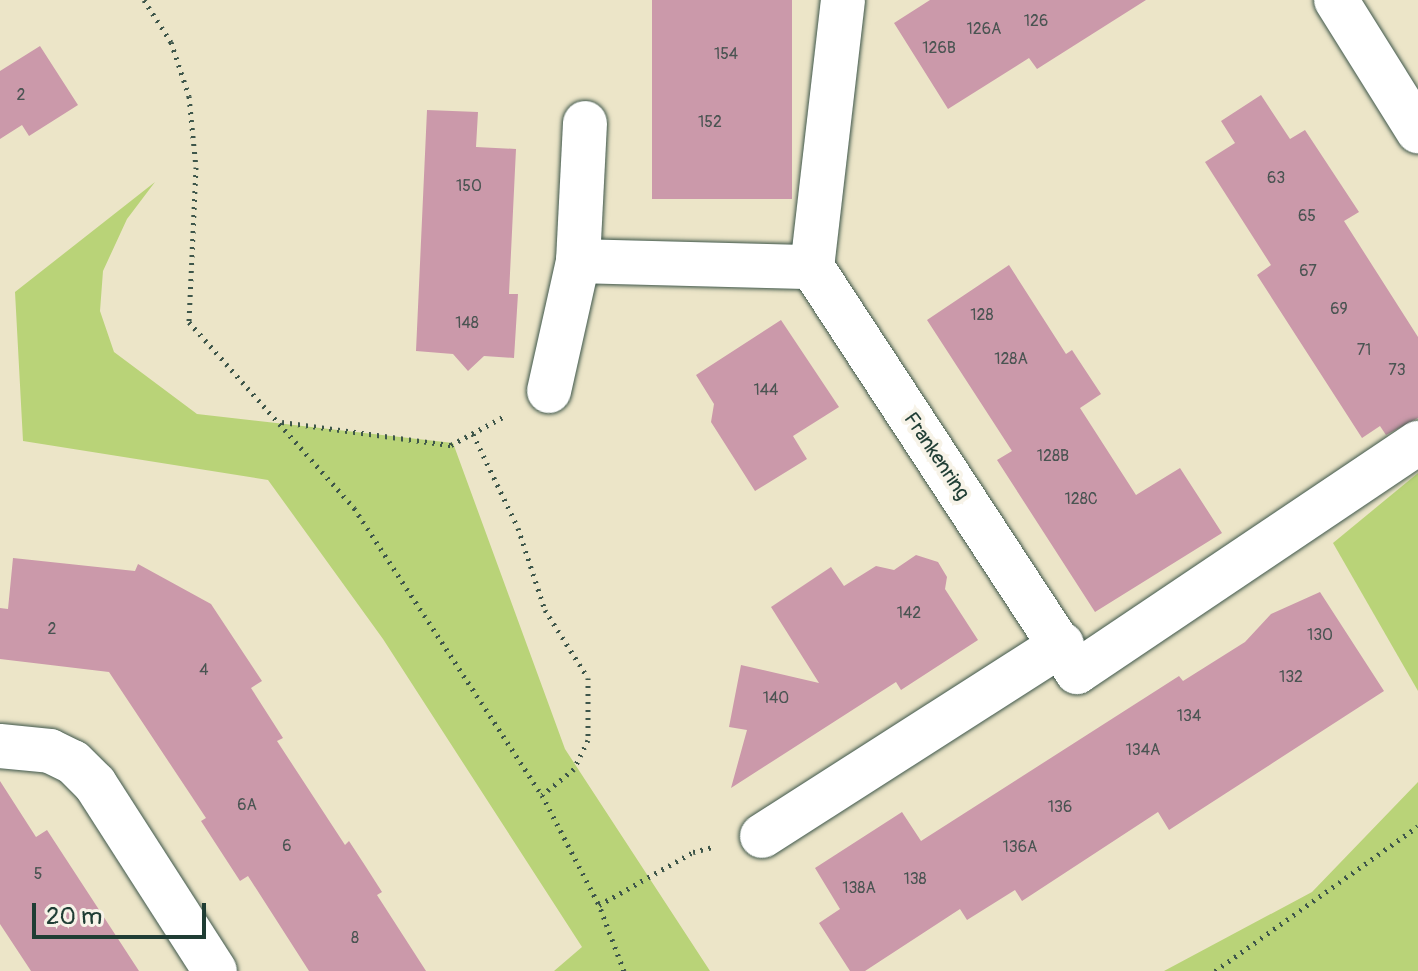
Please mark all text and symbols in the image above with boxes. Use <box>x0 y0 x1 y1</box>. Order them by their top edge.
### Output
house number: 126 <box>1024 11 1048 31</box>
house number: 126A <box>967 19 1001 39</box>
house number: 126B <box>922 38 956 58</box>
house number: 154 <box>714 44 738 64</box>
house number: 2 <box>17 85 25 105</box>
house number: 152 <box>698 112 722 132</box>
house number: 63 <box>1267 168 1285 188</box>
house number: 150 <box>456 176 482 196</box>
house number: 65 <box>1298 206 1316 226</box>
house number: 67 <box>1299 261 1317 281</box>
house number: 69 <box>1330 299 1348 319</box>
house number: 128 <box>970 305 994 325</box>
house number: 148 <box>455 313 479 333</box>
house number: 71 <box>1357 340 1371 360</box>
house number: 128A <box>994 349 1028 369</box>
house number: 73 <box>1388 360 1406 380</box>
house number: 144 <box>754 380 778 400</box>
street label: Frankenring <box>899 408 975 504</box>
house number: 128B <box>1037 446 1069 466</box>
house number: 128C <box>1064 489 1098 509</box>
house number: 142 <box>897 603 921 623</box>
house number: 2 <box>48 619 56 639</box>
house number: 130 <box>1307 625 1333 645</box>
house number: 4 <box>199 660 209 680</box>
house number: 132 <box>1279 667 1303 687</box>
house number: 140 <box>763 688 789 708</box>
house number: 134 <box>1177 706 1201 726</box>
house number: 134A <box>1126 740 1160 760</box>
house number: 6A <box>237 795 257 815</box>
house number: 136 <box>1048 797 1072 817</box>
house number: 6 <box>282 836 292 856</box>
house number: 136A <box>1003 837 1037 857</box>
house number: 5 <box>34 864 42 884</box>
house number: 138 <box>903 869 927 889</box>
house number: 138A <box>842 878 876 898</box>
scale bar <box>36 887 210 937</box>
text: 20 m <box>46 902 102 931</box>
house number: 8 <box>351 928 359 948</box>

